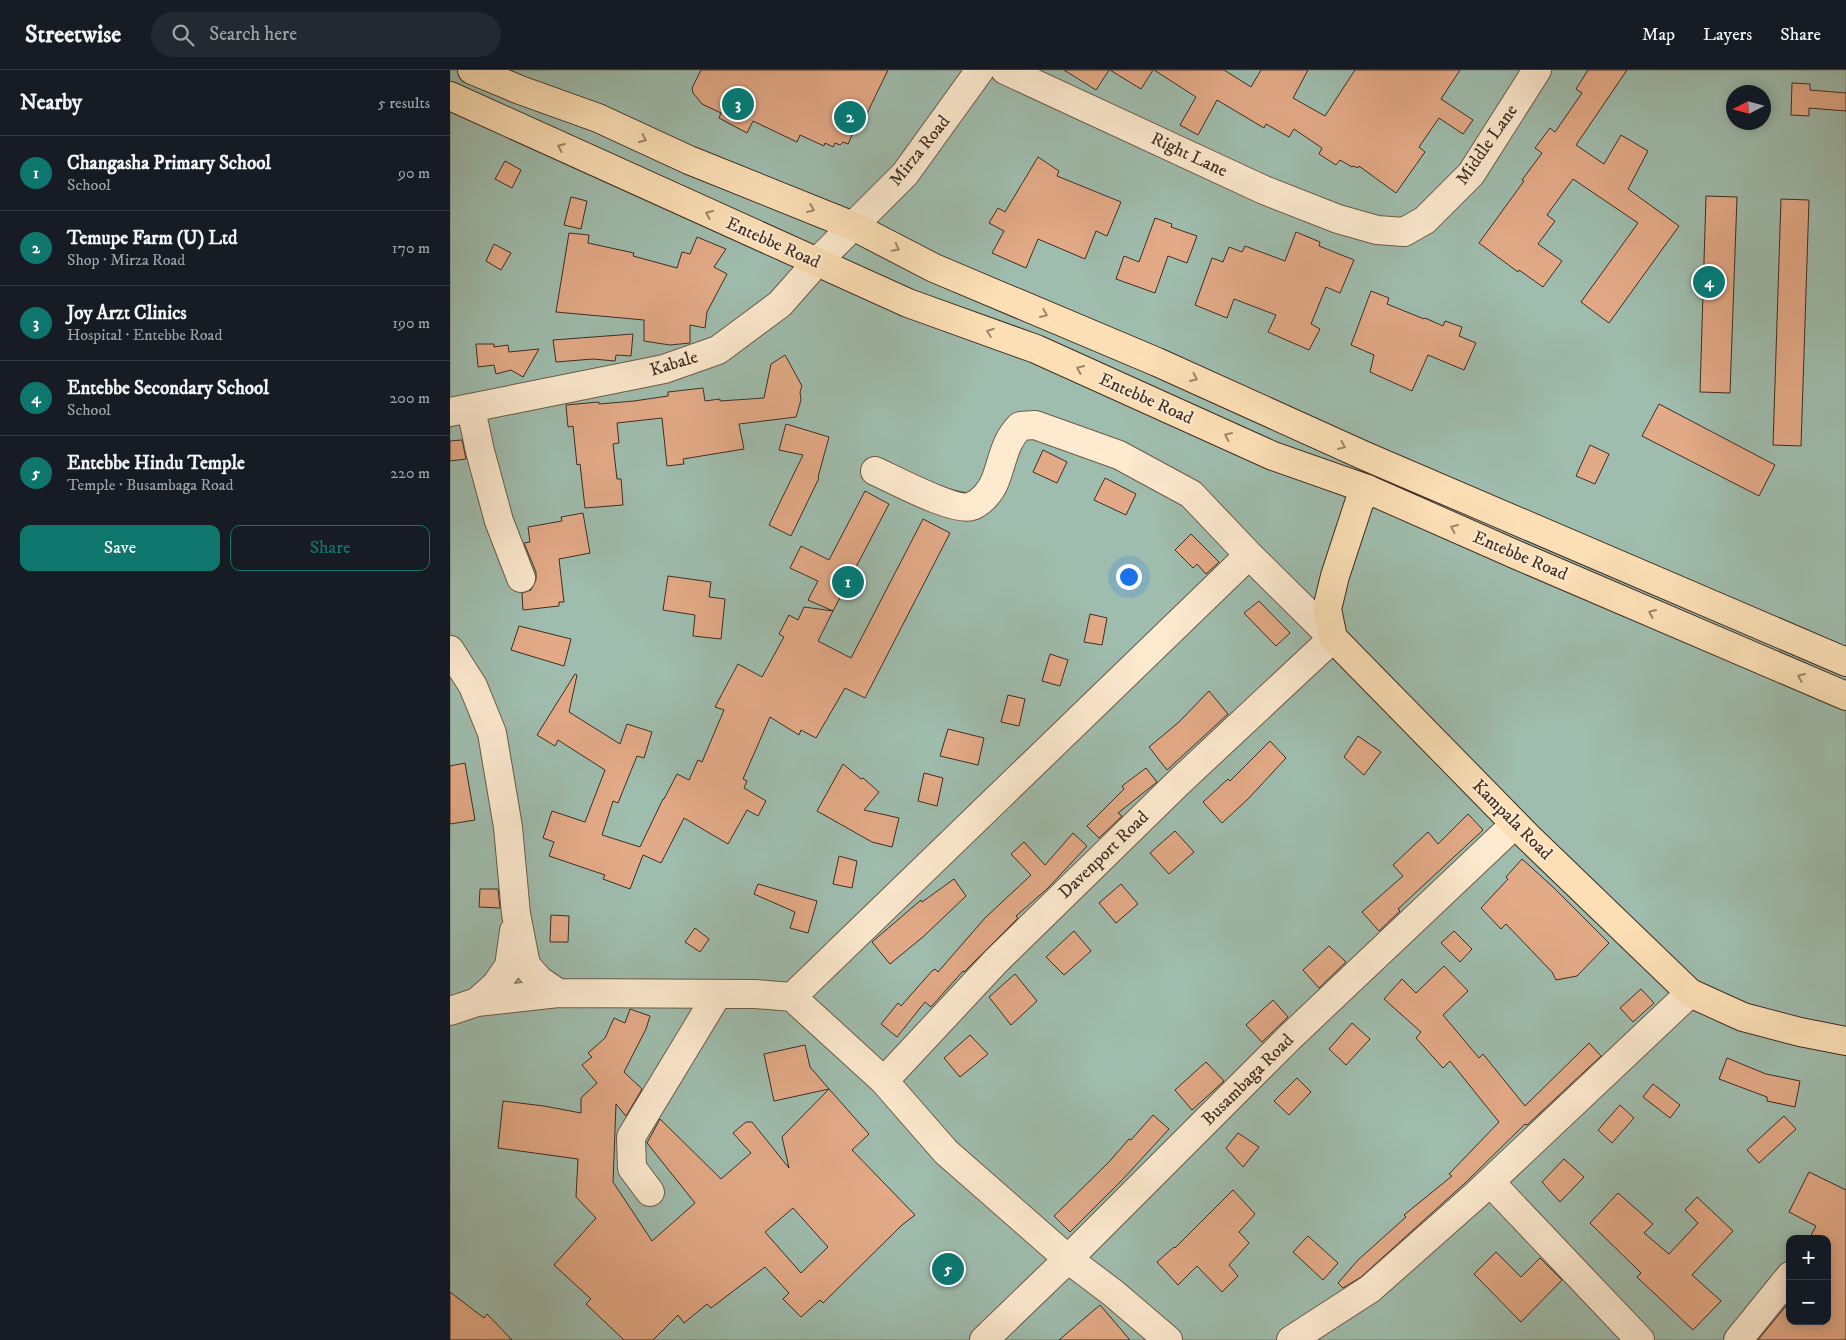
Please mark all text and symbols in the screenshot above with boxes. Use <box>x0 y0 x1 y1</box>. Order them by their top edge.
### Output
search box <box>151 12 501 57</box>
text: Streetwise <box>25 20 121 50</box>
icon: search <box>169 21 197 49</box>
text: Search here <box>209 23 297 46</box>
text: Map <box>1642 24 1675 46</box>
text: Layers <box>1703 24 1752 46</box>
text: Share <box>1780 24 1821 46</box>
pin: 3 <box>722 85 754 123</box>
north arrow <box>1726 85 1771 130</box>
text: Nearby <box>20 90 82 116</box>
text: 5 results <box>378 93 430 113</box>
pin: 2 <box>834 98 866 136</box>
street label: Middle Lane <box>1451 101 1523 189</box>
street label: Mirza Road <box>885 111 955 191</box>
street label: Right Lane <box>1147 128 1231 182</box>
one-way arrow <box>638 133 647 143</box>
one-way arrow <box>557 143 566 153</box>
text: Changasha Primary School <box>67 152 271 175</box>
text: 1 <box>33 163 39 183</box>
text: 90 m <box>398 163 430 183</box>
text: School <box>67 175 111 195</box>
one-way arrow <box>806 203 815 214</box>
one-way arrow <box>705 209 714 220</box>
street label: Entebbe Road <box>723 212 823 274</box>
text: Temupe Farm (U) Ltd <box>67 227 238 250</box>
text: 2 <box>32 238 40 258</box>
text: 170 m <box>392 238 430 258</box>
one-way arrow <box>891 242 900 252</box>
text: Shop · Mirza Road <box>67 250 185 270</box>
pin: 4 <box>1693 263 1725 301</box>
text: Joy Arzt Clinics <box>67 302 187 325</box>
one-way arrow <box>1039 308 1048 319</box>
text: 3 <box>33 313 39 333</box>
text: 190 m <box>392 313 430 333</box>
text: Hospital · Entebbe Road <box>67 325 222 345</box>
one-way arrow <box>986 328 995 338</box>
street label: Kabale <box>647 346 701 382</box>
one-way arrow <box>1076 365 1085 376</box>
street label: Entebbe Road <box>1096 368 1196 430</box>
one-way arrow <box>1189 372 1198 383</box>
text: Entebbe Secondary School <box>67 377 269 400</box>
text: 4 <box>31 388 41 408</box>
text: 200 m <box>389 388 430 408</box>
text: School <box>67 400 111 420</box>
one-way arrow <box>1224 431 1233 442</box>
one-way arrow <box>1337 439 1346 450</box>
text: Entebbe Hindu Temple <box>67 452 245 475</box>
text: 5 <box>32 463 40 483</box>
text: 220 m <box>390 463 430 483</box>
text: Temple · Busambaga Road <box>67 475 234 495</box>
one-way arrow <box>1450 523 1459 534</box>
button: Save <box>20 525 220 571</box>
button: Share <box>230 525 430 571</box>
street label: Entebbe Road <box>1469 526 1571 586</box>
pin: 1 <box>832 563 864 601</box>
your location <box>1116 564 1142 590</box>
one-way arrow <box>1648 609 1657 619</box>
one-way arrow <box>1797 672 1806 683</box>
street label: Kampala Road <box>1467 775 1557 865</box>
street label: Davenport Road <box>1054 806 1154 904</box>
street label: Busambaga Road <box>1198 1029 1299 1130</box>
map controls <box>1786 1235 1831 1325</box>
button: + <box>1786 1235 1831 1280</box>
pin: 5 <box>932 1250 964 1288</box>
button: − <box>1786 1280 1831 1325</box>

